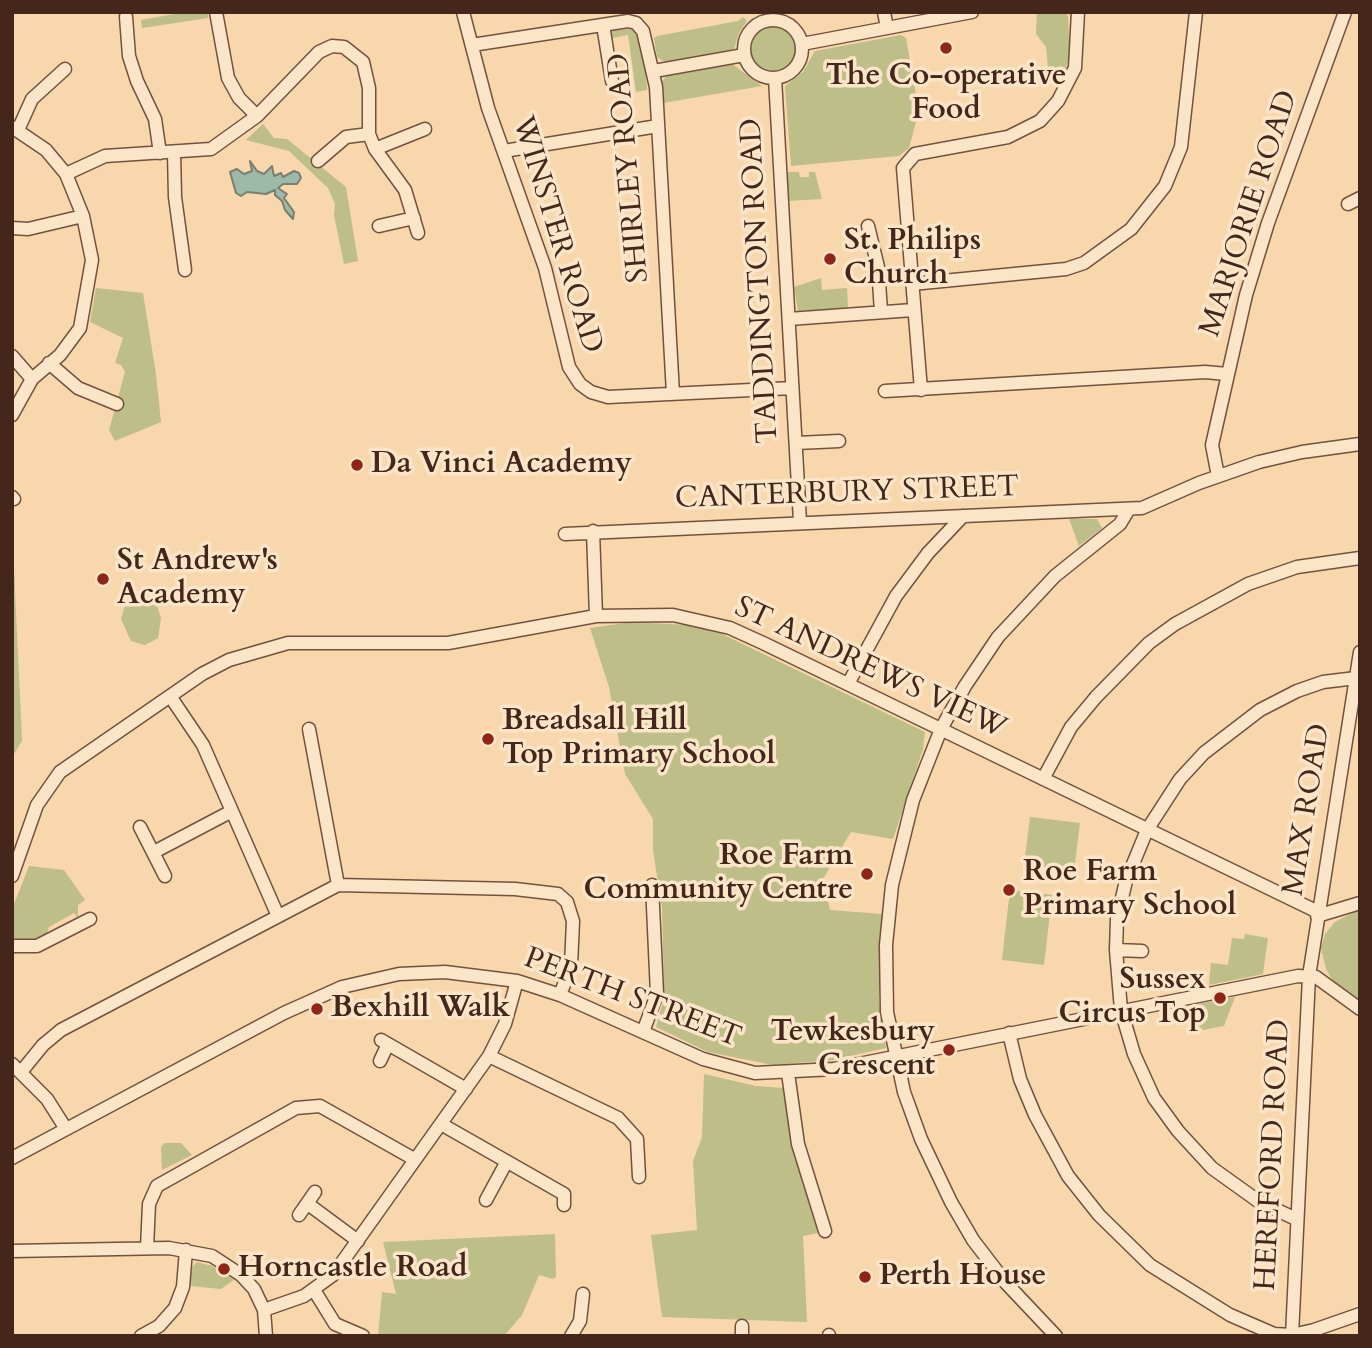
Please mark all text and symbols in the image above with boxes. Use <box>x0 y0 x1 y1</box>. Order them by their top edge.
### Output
marker: The Co-operative Food <box>938 40 954 56</box>
street label: SHIRLEY ROAD <box>602 52 658 284</box>
place label: The Co-operative Food <box>825 59 1067 130</box>
street label: MARJORIE ROAD <box>1193 86 1307 342</box>
street label: WINSTER ROAD <box>503 112 609 358</box>
street label: TADDINGTON ROAD <box>735 117 787 445</box>
place label: St. Philips Church <box>844 224 981 294</box>
marker: St. Philips Church <box>822 251 838 267</box>
place label: Da Vinci Academy <box>371 447 632 483</box>
marker: Da Vinci Academy <box>349 457 365 473</box>
street label: CANTERBURY STREET <box>674 470 1020 518</box>
place label: St Andrew's Academy <box>117 544 278 614</box>
marker: St Andrew's Academy <box>95 571 111 587</box>
street label: ST ANDREWS VIEW <box>728 590 1012 748</box>
place label: Breadsall Hill Top Primary School <box>502 704 775 774</box>
street label: MAX ROAD <box>1277 721 1339 899</box>
marker: Breadsall Hill Top Primary School <box>480 731 496 747</box>
place label: Roe Farm Community Centre <box>583 839 853 909</box>
place label: Roe Farm Primary School <box>1023 855 1236 925</box>
marker: Roe Farm Community Centre <box>859 866 875 882</box>
marker: Roe Farm Primary School <box>1001 882 1017 898</box>
street label: PERTH STREET <box>519 941 745 1057</box>
place label: Sussex Circus Top <box>1059 963 1206 1034</box>
marker: Sussex Circus Top <box>1212 990 1228 1006</box>
place label: Bexhill Walk <box>331 991 510 1027</box>
marker: Bexhill Walk <box>309 1001 325 1017</box>
place label: Tewkesbury Crescent <box>770 1015 935 1086</box>
street label: HEREFORD ROAD <box>1249 1018 1299 1292</box>
marker: Tewkesbury Crescent <box>941 1042 957 1058</box>
place label: Horncastle Road <box>238 1251 467 1287</box>
place label: Perth House <box>879 1259 1046 1295</box>
marker: Horncastle Road <box>216 1261 232 1277</box>
marker: Perth House <box>857 1269 873 1285</box>

